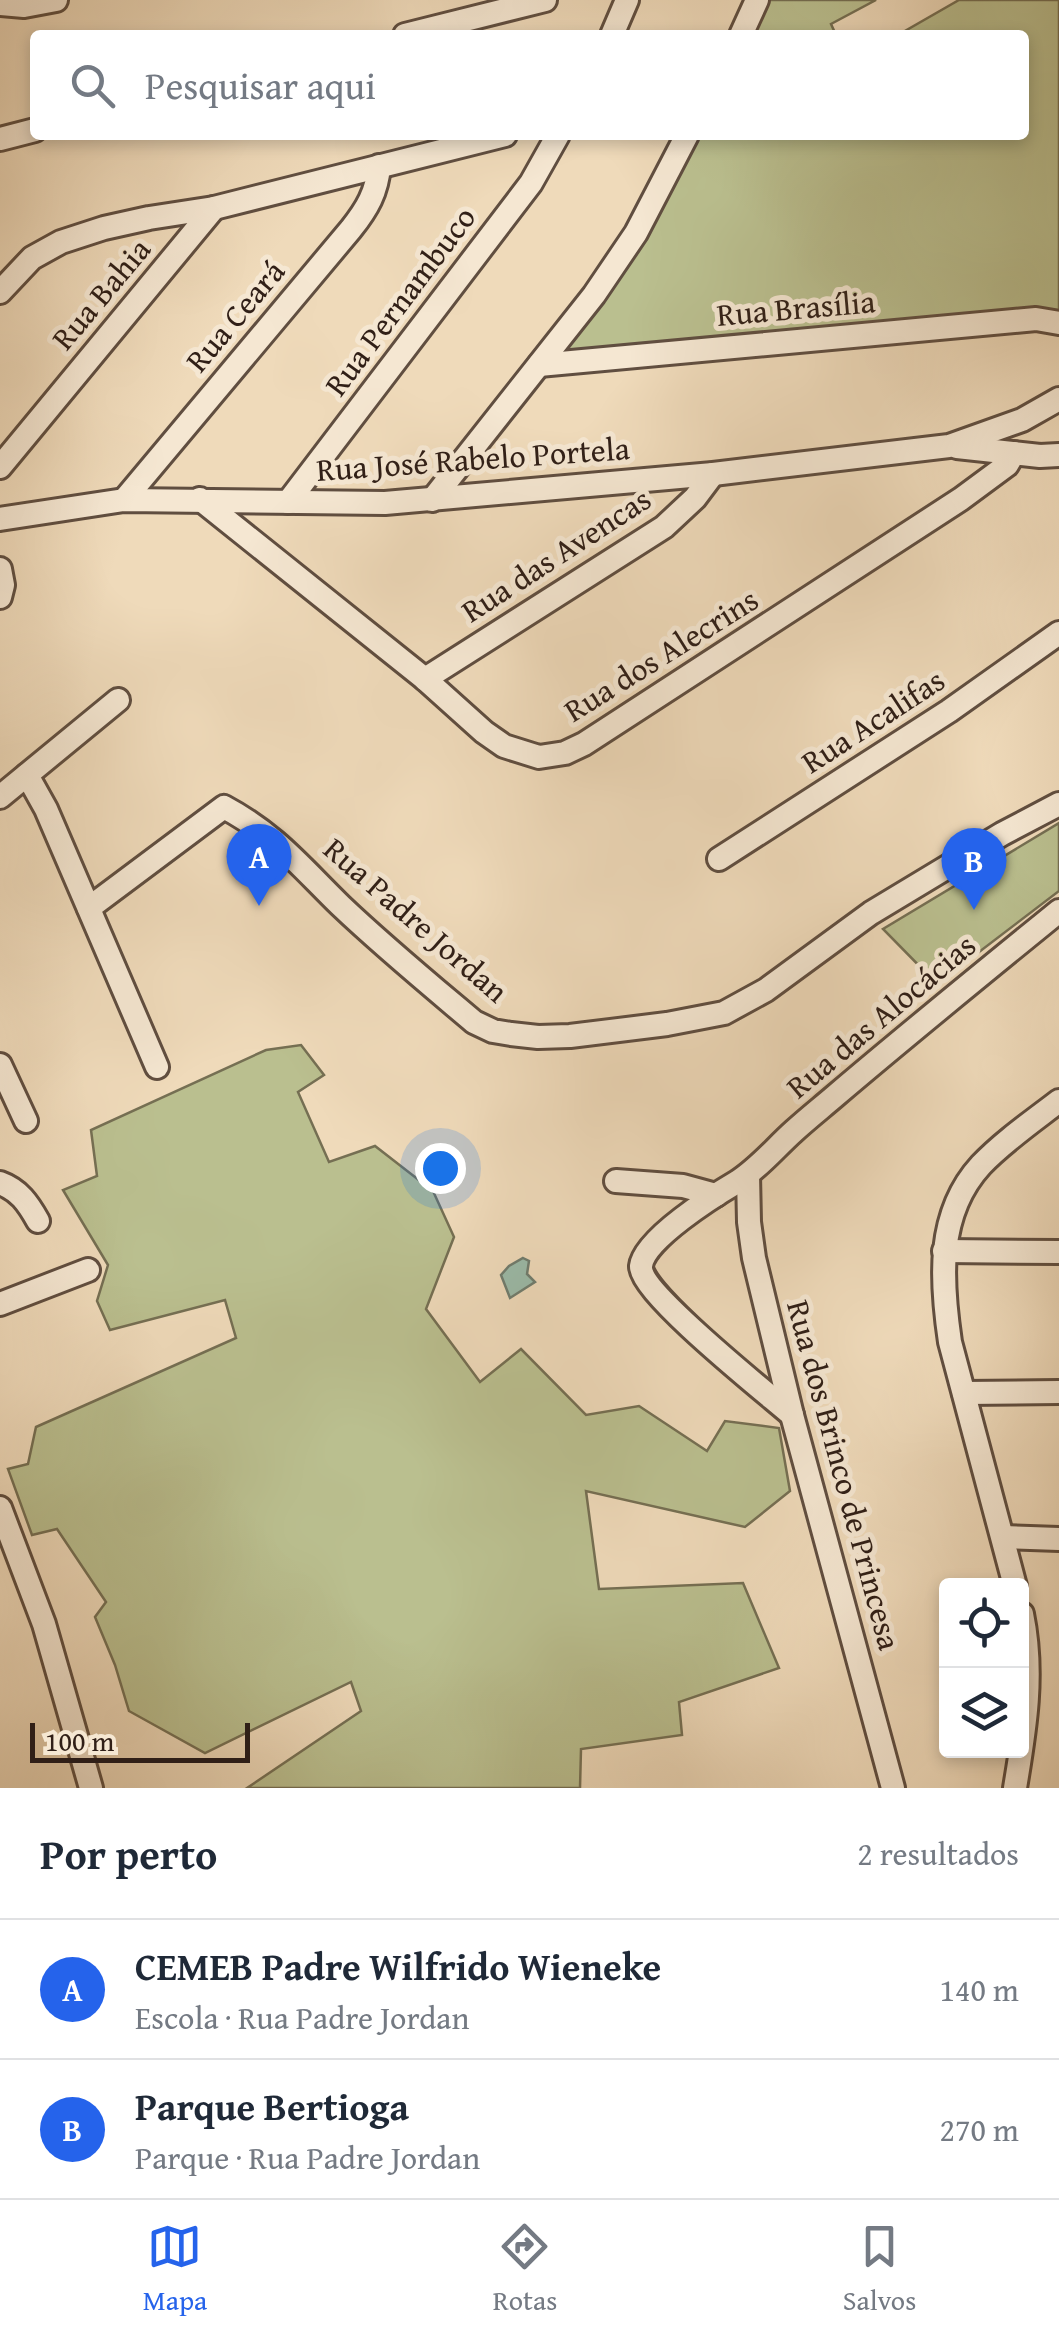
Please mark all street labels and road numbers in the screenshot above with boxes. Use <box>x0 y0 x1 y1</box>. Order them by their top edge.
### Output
street label: Rua Pernambuco <box>313 196 487 405</box>
street label: Rua Bahia <box>40 228 161 360</box>
street label: Rua Ceará <box>174 249 296 382</box>
street label: Rua Brasília <box>715 277 877 338</box>
street label: Rua José Rabelo Portela <box>315 424 631 493</box>
street label: Rua das Avencas <box>452 476 660 634</box>
street label: Rua dos Alecrins <box>554 576 767 733</box>
street label: Rua Acalifas <box>792 657 954 785</box>
street label: Rua Padre Jordan <box>314 826 519 1013</box>
street label: Rua das Alocácias <box>776 922 986 1109</box>
street label: Rua dos Brinco de Princesa <box>775 1295 914 1655</box>

